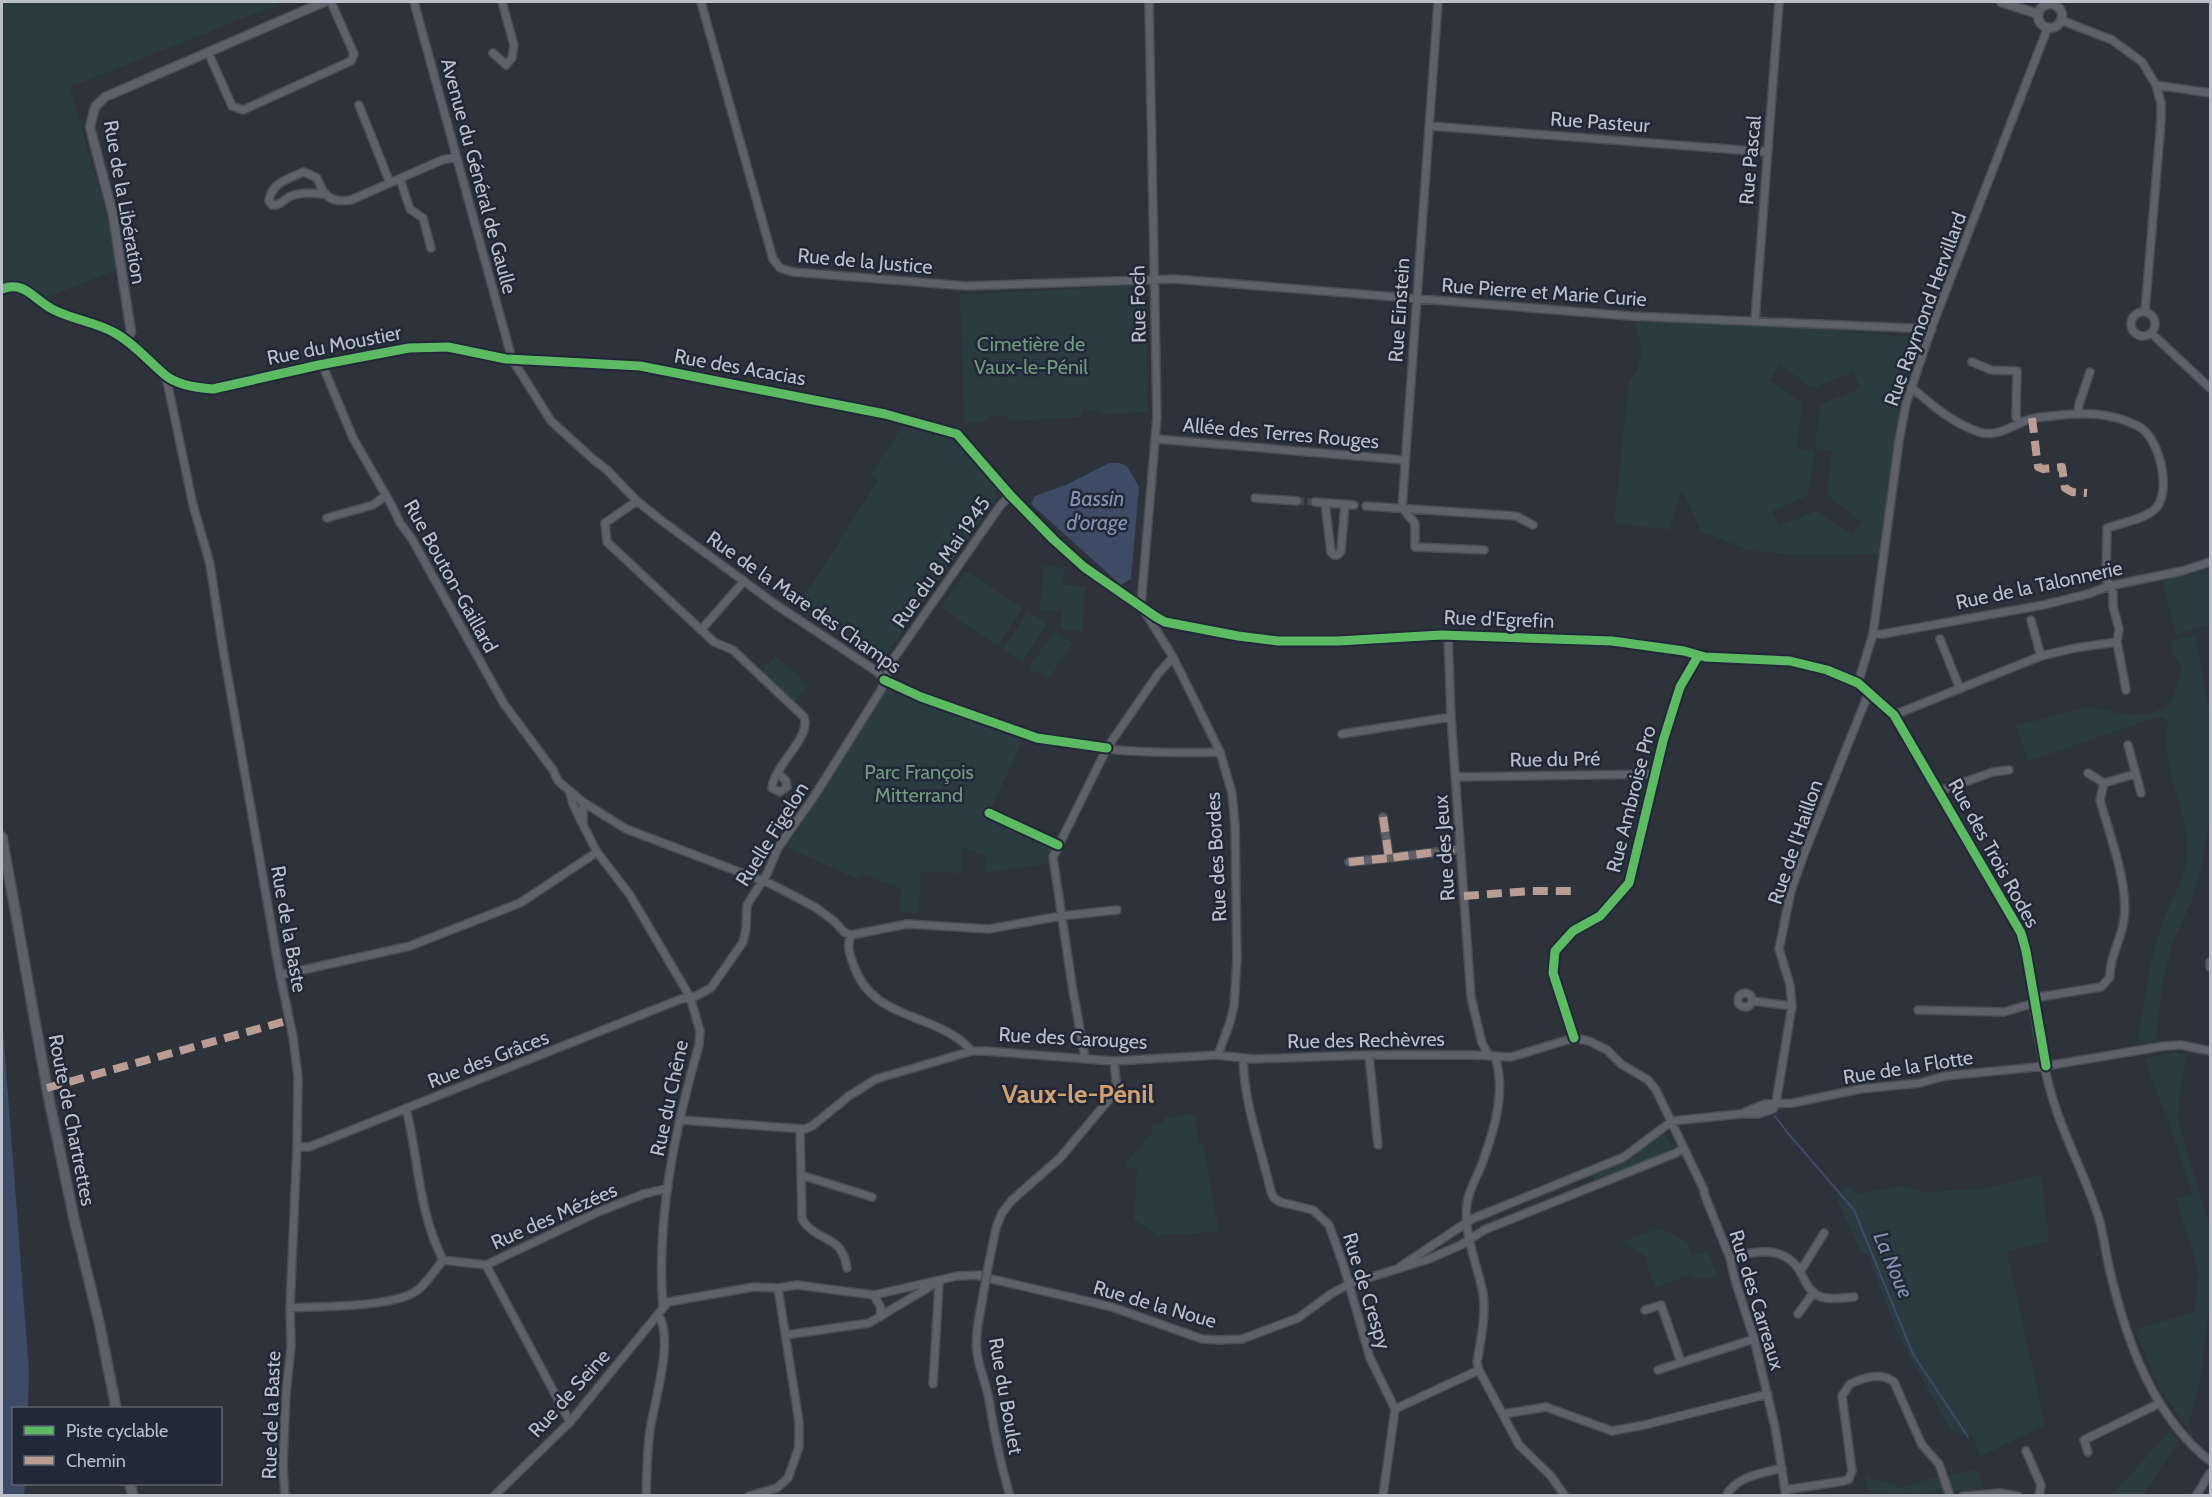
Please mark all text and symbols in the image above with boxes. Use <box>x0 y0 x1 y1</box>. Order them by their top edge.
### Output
street label: Avenue du Général de Gaulle <box>436 56 522 296</box>
street label: Rue Pasteur <box>1549 107 1651 137</box>
street label: Rue Pascal <box>1734 114 1766 206</box>
street label: Rue de la Libération <box>99 118 151 286</box>
street label: Rue Raymond Hervillard <box>1879 209 1971 409</box>
street label: Rue de la Justice <box>796 243 934 279</box>
street label: Rue Einstein <box>1383 257 1415 363</box>
street label: Rue Foch <box>1125 265 1151 343</box>
street label: Rue Pierre et Marie Curie <box>1441 273 1647 311</box>
street label: Rue du Moustier <box>265 320 404 370</box>
park label: Cimetière de Vaux-le-Pénil <box>974 332 1088 379</box>
street label: Rue des Acacias <box>672 344 808 390</box>
street label: Allée des Terres Rouges <box>1182 412 1380 454</box>
water label: Bassin d'orage <box>1066 486 1128 535</box>
street label: Rue du 8 Mai 1945 <box>887 492 995 632</box>
street label: Rue Bouton-Gaillard <box>399 495 503 657</box>
street label: Rue de la Mare des Champs <box>702 526 906 678</box>
street label: Rue de la Talonnerie <box>1953 556 2125 614</box>
street label: Rue d'Egrefin <box>1443 605 1555 633</box>
street label: Rue Ambroise Pro <box>1601 723 1661 875</box>
street label: Rue du Pré <box>1509 746 1601 772</box>
park label: Parc François Mitterrand <box>864 760 974 807</box>
street label: Rue des Trois Rodes <box>1943 774 2045 932</box>
street label: Rue de l'Haillon <box>1762 777 1828 907</box>
street label: Ruelle Figelon <box>731 778 813 890</box>
street label: Rue des Bordes <box>1201 792 1231 922</box>
street label: Rue des Jeux <box>1428 794 1460 902</box>
street label: Rue de la Baste <box>266 864 312 994</box>
street label: Rue des Carouges <box>998 1022 1148 1054</box>
street label: Rue des Grâces <box>424 1025 552 1093</box>
street label: Rue des Rechèvres <box>1287 1027 1445 1053</box>
street label: Route de Chartrettes <box>44 1032 100 1208</box>
street label: Rue du Chêne <box>645 1038 693 1158</box>
street label: Rue de la Flotte <box>1841 1045 1975 1089</box>
district label: Vaux-le-Pénil <box>1002 1078 1154 1110</box>
street label: Rue des Mézées <box>487 1178 621 1254</box>
street label: Rue des Carreaux <box>1724 1227 1790 1373</box>
water label: La Noue <box>1868 1228 1919 1302</box>
street label: Rue de Crespy <box>1338 1230 1396 1352</box>
street label: Rue de la Noue <box>1091 1275 1219 1333</box>
street label: Rue du Boulet <box>984 1336 1028 1457</box>
street label: Rue de Seine <box>523 1344 615 1442</box>
street label: Rue de la Baste <box>257 1350 285 1480</box>
legend <box>12 1407 222 1485</box>
text: Piste cyclable <box>66 1420 168 1442</box>
text: Chemin <box>66 1450 126 1472</box>

